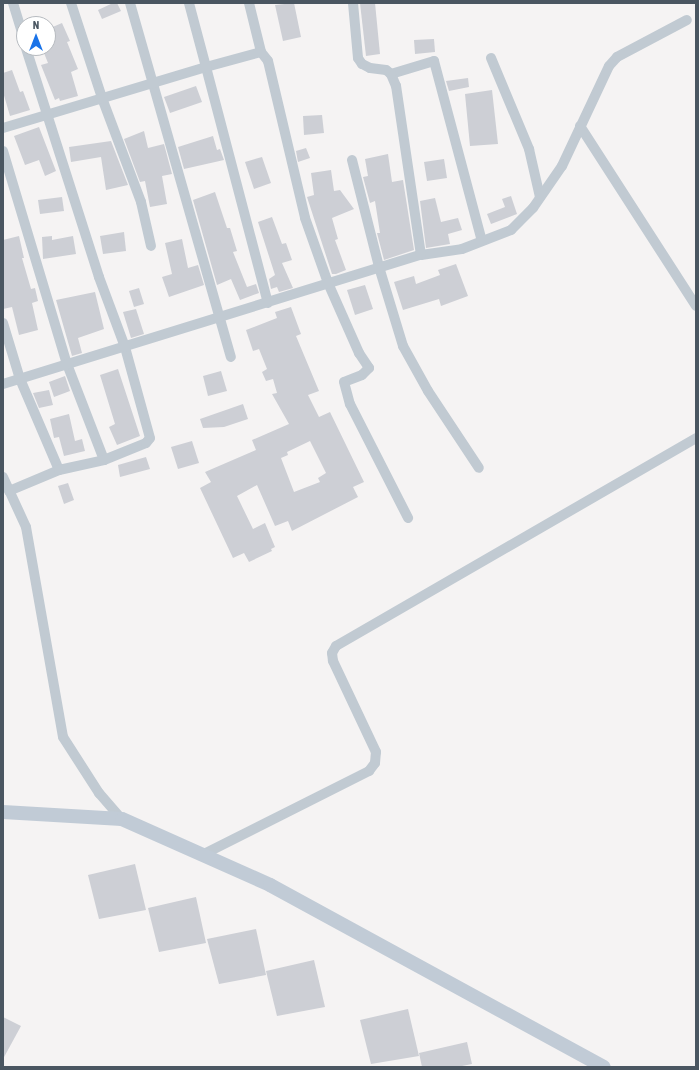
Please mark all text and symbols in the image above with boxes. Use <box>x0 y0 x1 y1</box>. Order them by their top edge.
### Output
north arrow <box>16 16 56 56</box>
text: N <box>33 19 39 31</box>

